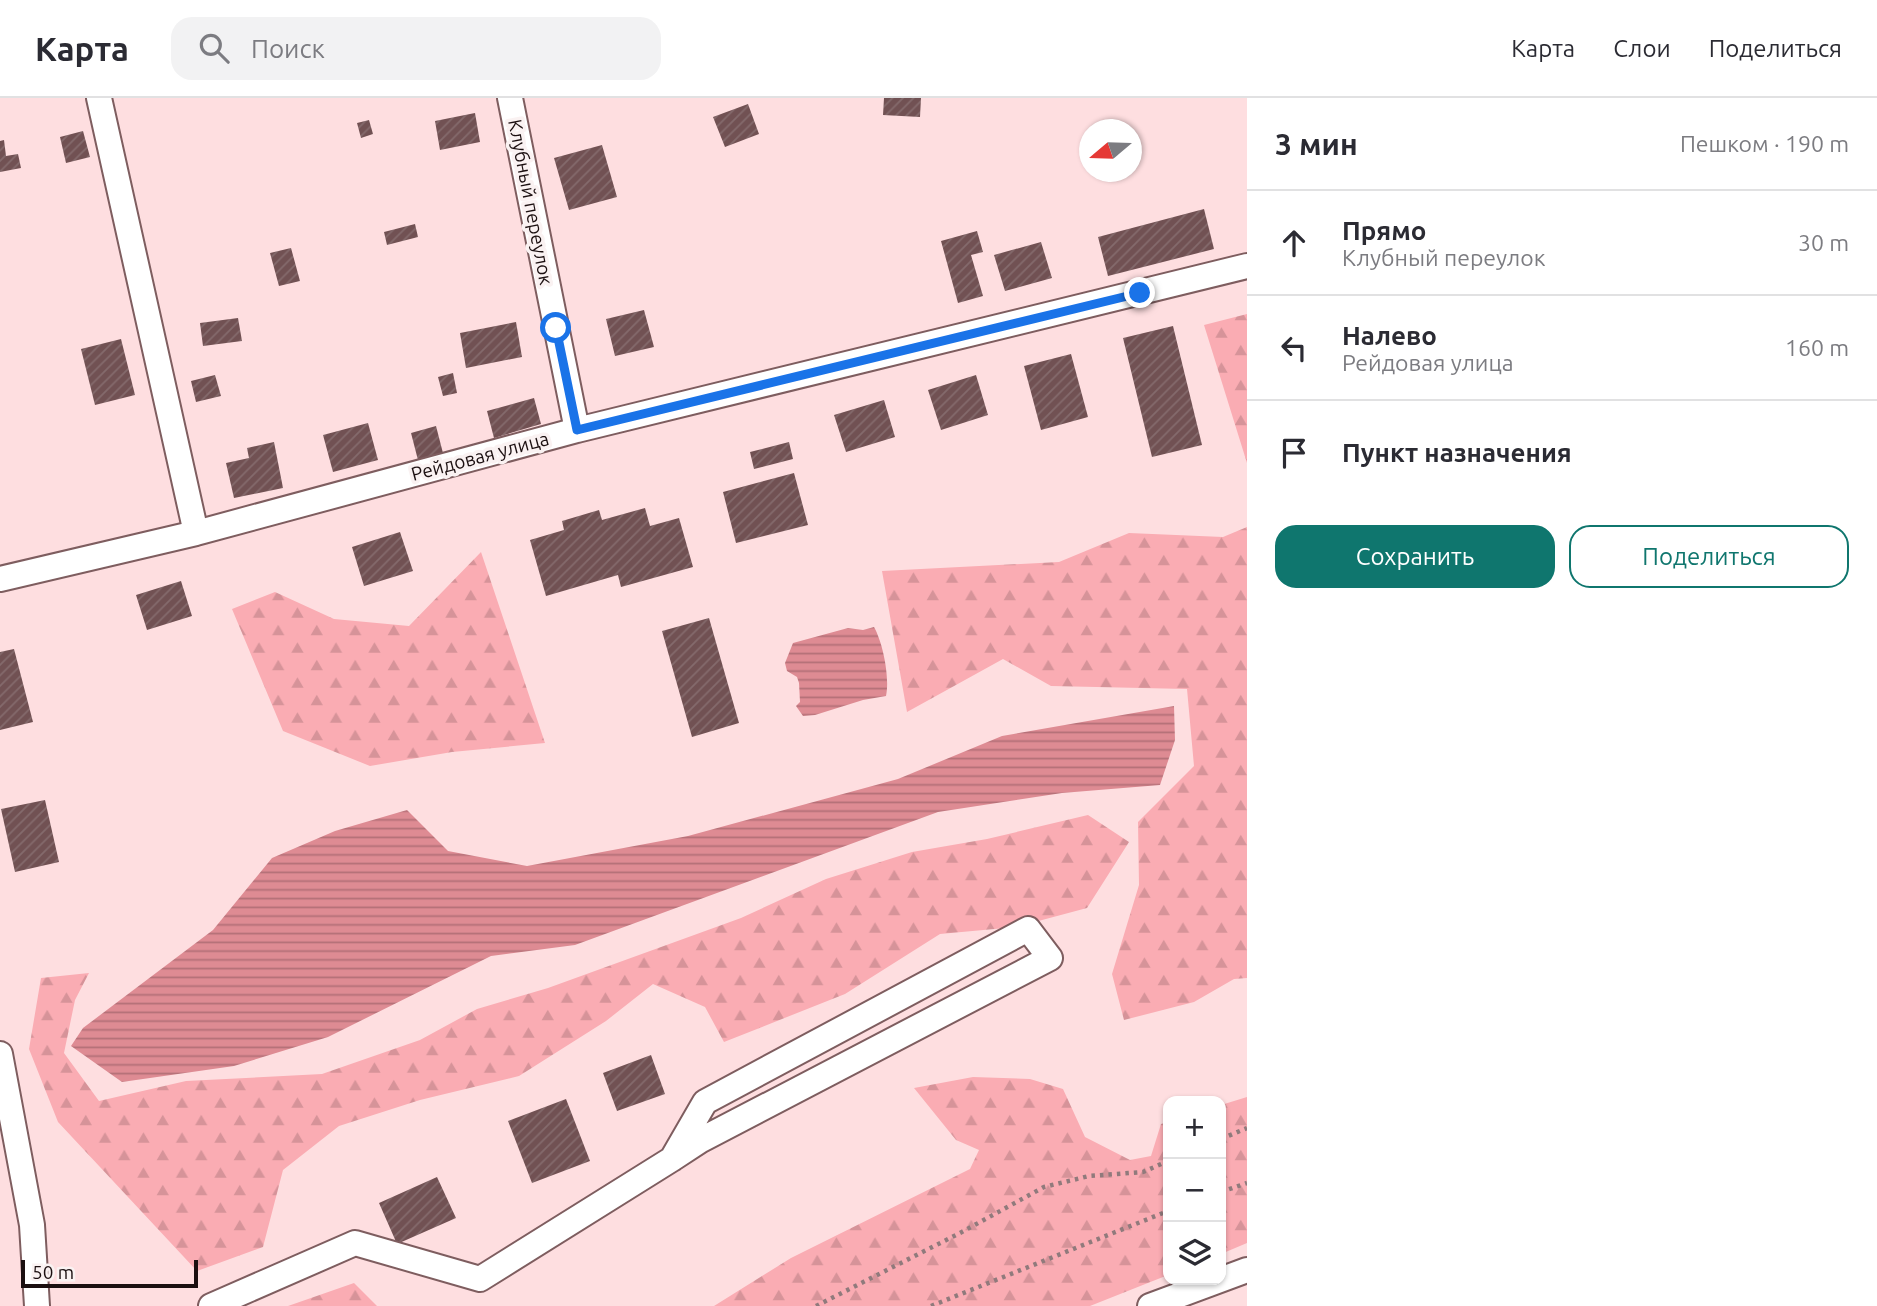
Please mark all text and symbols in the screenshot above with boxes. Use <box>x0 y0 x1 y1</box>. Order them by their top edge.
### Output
search box <box>171 17 661 80</box>
icon: search <box>195 29 233 67</box>
text: Карта <box>35 30 129 67</box>
text: Поиск <box>251 34 325 63</box>
text: Карта <box>1511 35 1575 62</box>
text: Слои <box>1613 35 1671 62</box>
text: Поделиться <box>1709 35 1842 62</box>
street label: Клубный переулок <box>504 117 558 287</box>
north arrow <box>1079 119 1142 182</box>
text: 3 мин <box>1275 127 1358 161</box>
text: Пешком · 190 m <box>1680 131 1849 156</box>
text: Прямо <box>1342 216 1426 245</box>
icon: ahead <box>1275 224 1313 262</box>
text: 30 m <box>1798 230 1849 255</box>
text: Клубный переулок <box>1342 245 1545 270</box>
route end <box>1124 277 1155 308</box>
route start <box>540 312 571 343</box>
text: Налево <box>1342 321 1437 350</box>
icon: left <box>1275 329 1313 367</box>
text: 160 m <box>1785 335 1849 360</box>
text: Рейдовая улица <box>1342 350 1514 375</box>
street label: Рейдовая улица <box>409 427 551 485</box>
icon: arrive <box>1275 434 1313 472</box>
text: Пункт назначения <box>1342 438 1572 467</box>
button: Сохранить <box>1275 525 1555 588</box>
button: Поделиться <box>1569 525 1849 588</box>
map controls <box>1163 1096 1226 1285</box>
button: + <box>1163 1096 1226 1159</box>
button: − <box>1163 1159 1226 1222</box>
button: layers <box>1163 1222 1226 1285</box>
scale bar <box>21 1257 198 1289</box>
text: 50 m <box>32 1261 74 1283</box>

